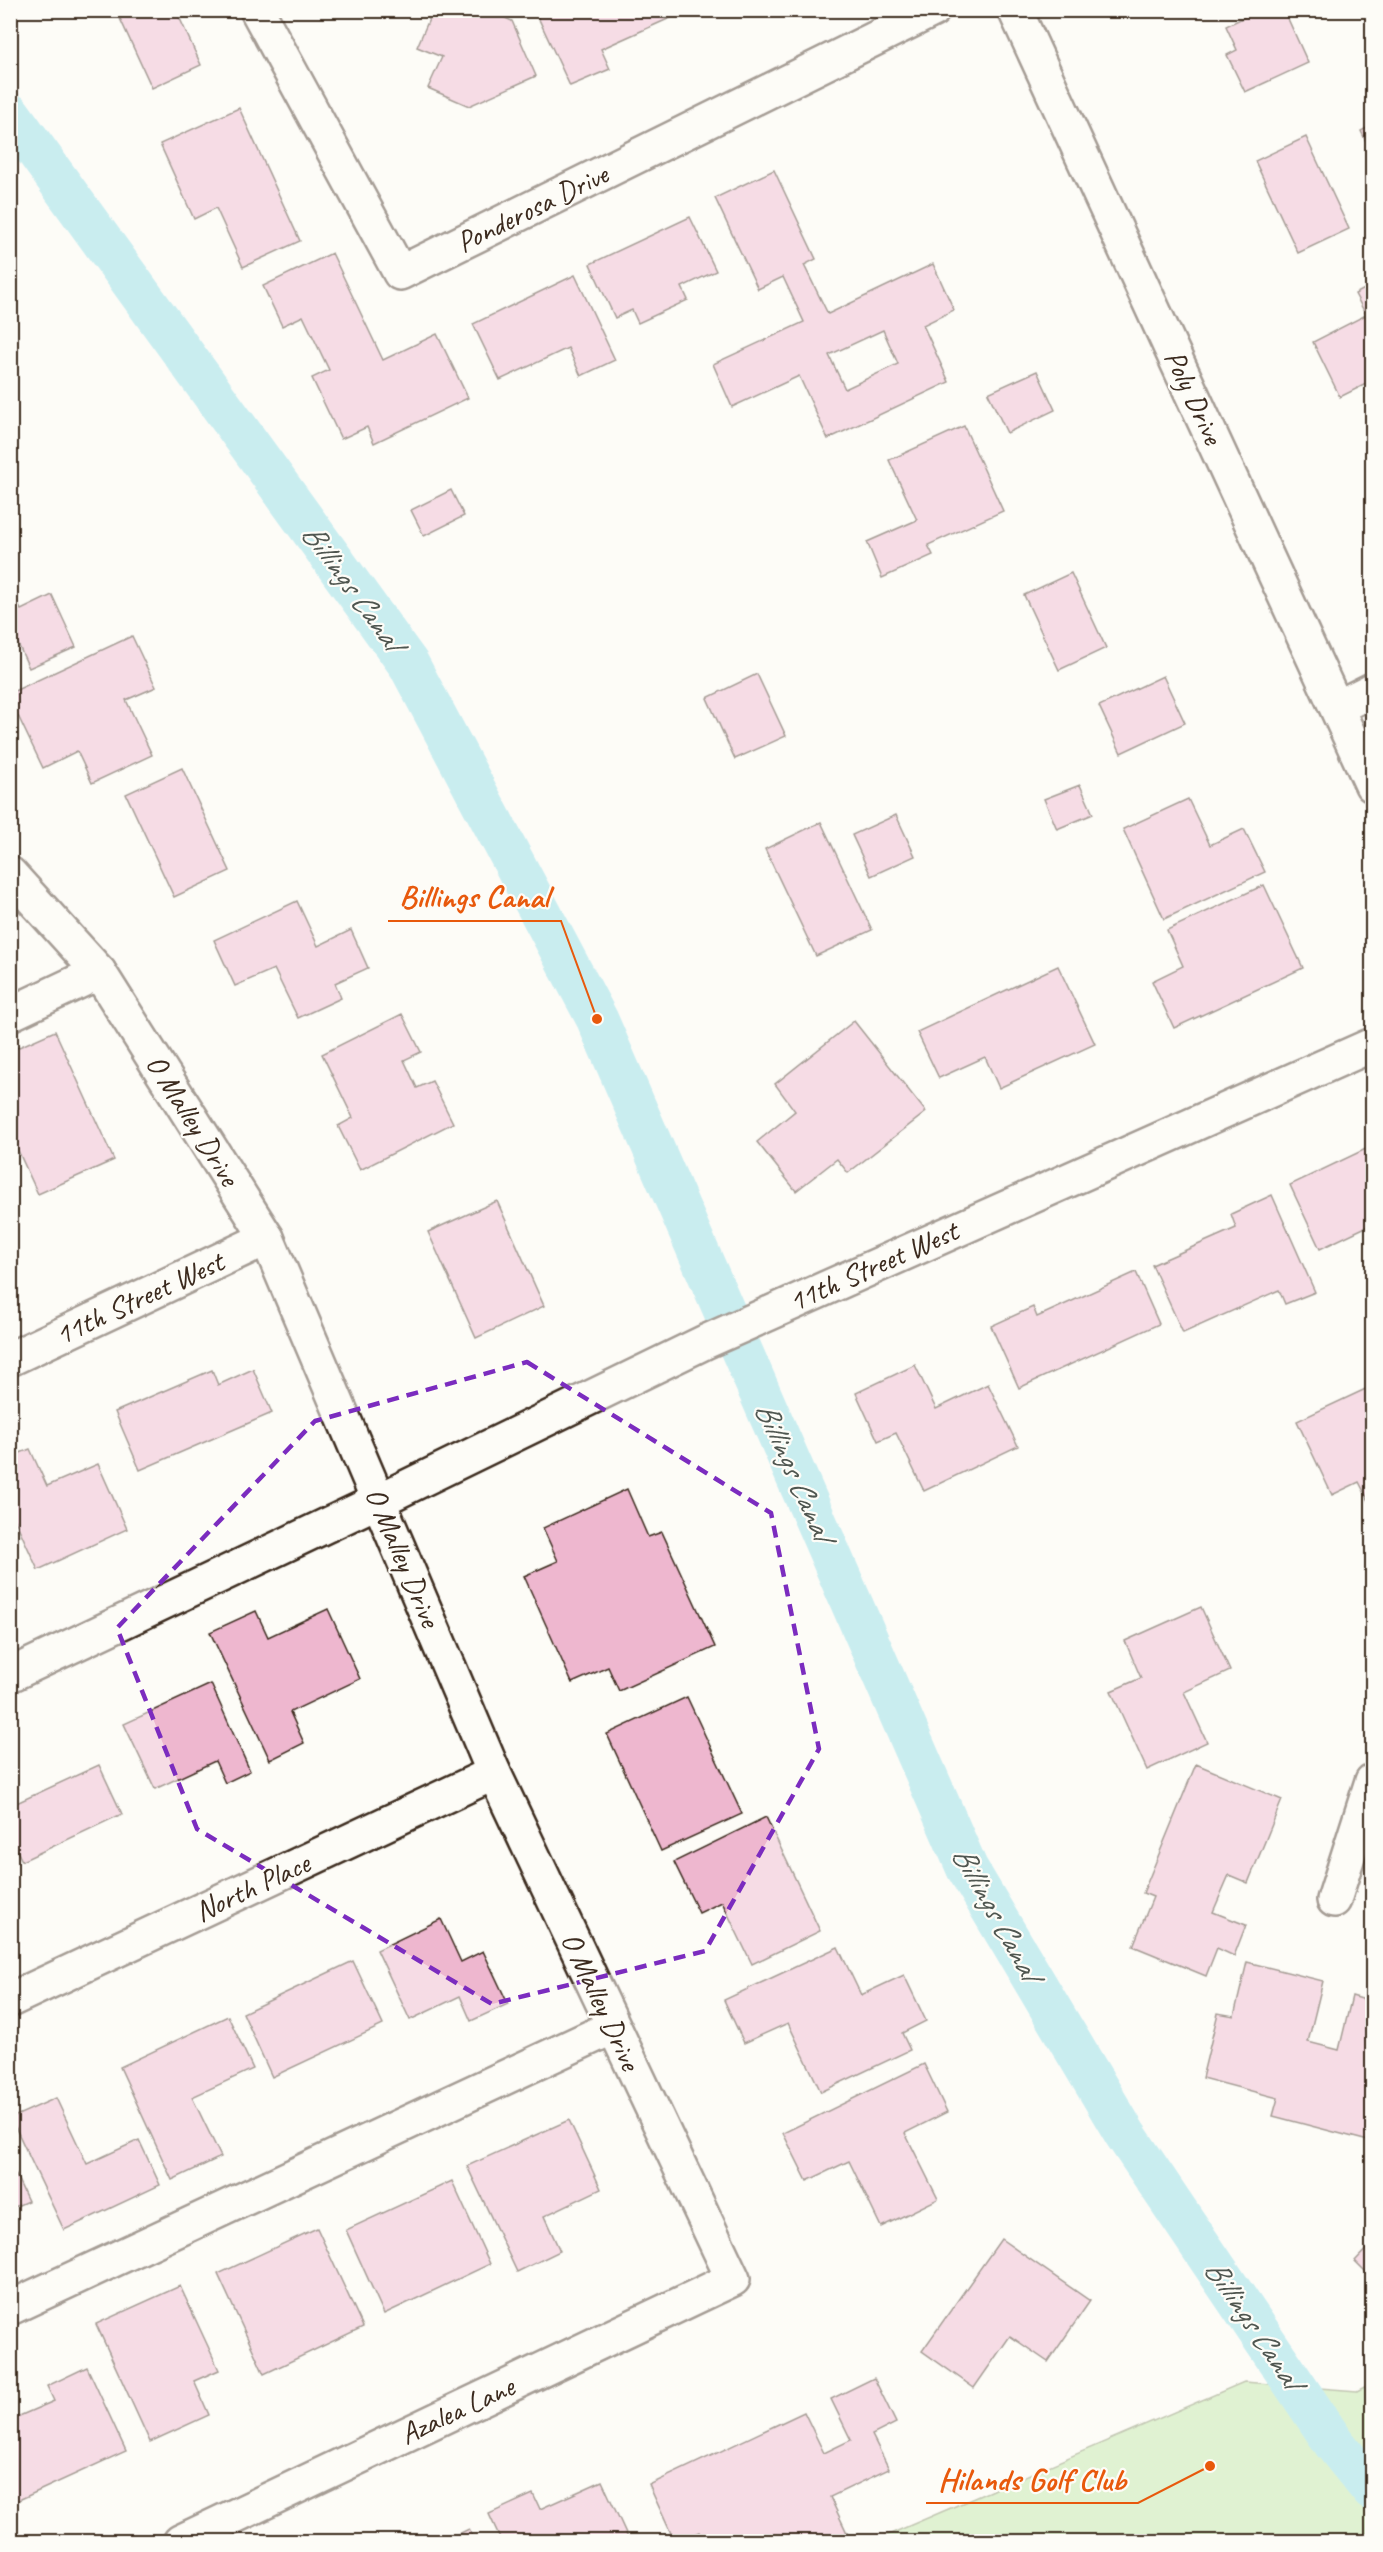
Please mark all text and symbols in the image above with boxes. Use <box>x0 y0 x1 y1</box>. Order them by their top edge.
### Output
street label: Ponderosa Drive <box>450 154 616 261</box>
street label: Poly Drive <box>1156 344 1233 452</box>
water label: Billings Canal <box>292 515 418 666</box>
callout: Billings Canal <box>388 871 561 921</box>
text: Billings Canal <box>399 876 555 917</box>
street label: O Malley Drive <box>138 1047 250 1195</box>
street label: 11th Street West <box>782 1211 966 1320</box>
street label: 11th Street West <box>49 1241 232 1354</box>
water label: Billings Canal <box>746 1395 847 1555</box>
street label: O Malley Drive <box>357 1481 450 1635</box>
water label: Billings Canal <box>943 1838 1054 1995</box>
street label: North Place <box>188 1843 318 1930</box>
street label: O Malley Drive <box>553 1926 650 2078</box>
water label: Billings Canal <box>1195 2251 1317 2404</box>
street label: Azalea Lane <box>394 2366 522 2453</box>
callout: Hilands Golf Club <box>926 2453 1138 2503</box>
text: Hilands Golf Club <box>938 2459 1128 2500</box>

